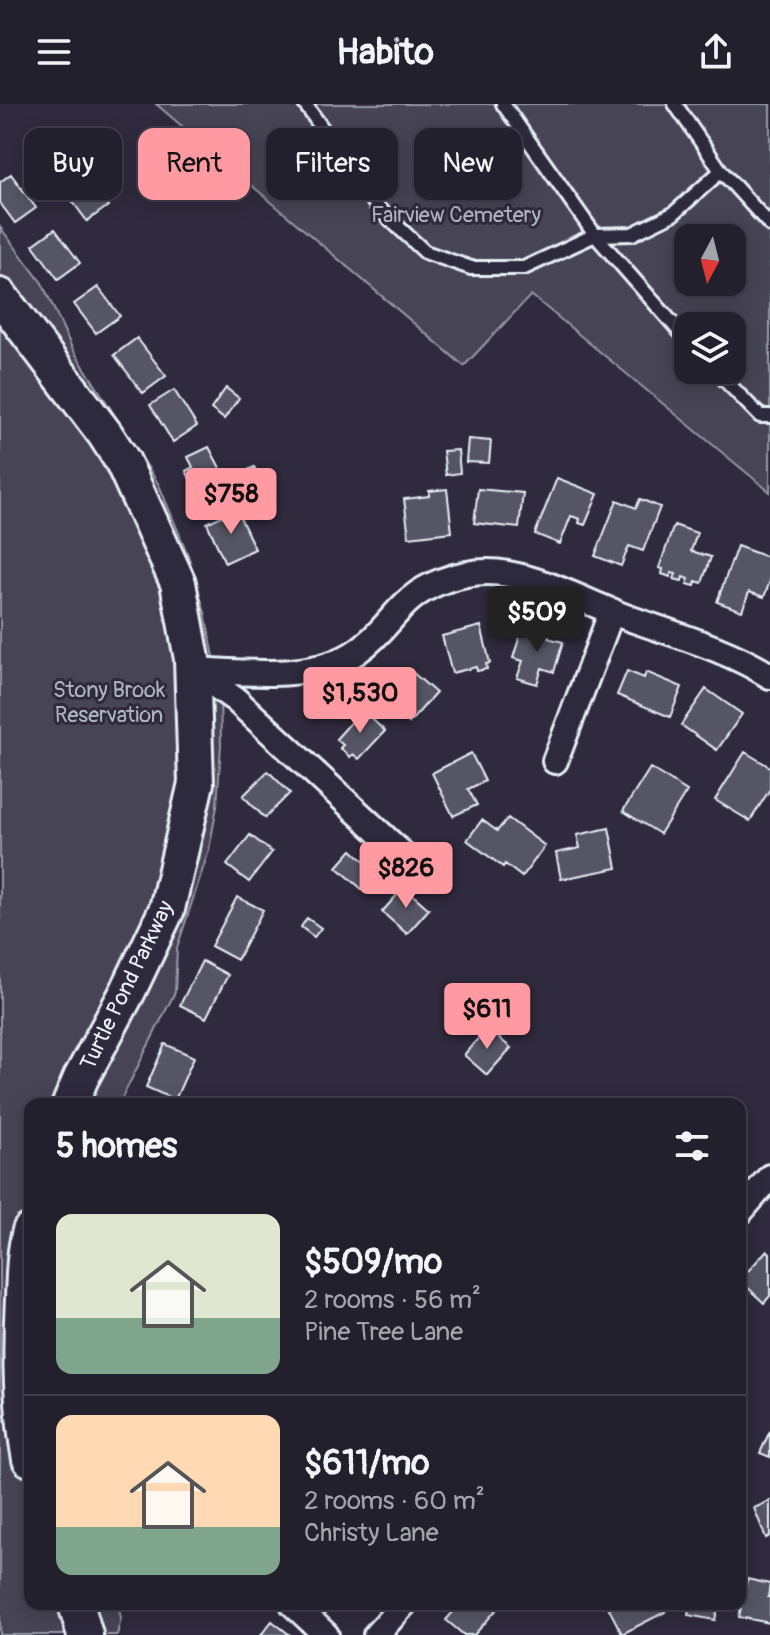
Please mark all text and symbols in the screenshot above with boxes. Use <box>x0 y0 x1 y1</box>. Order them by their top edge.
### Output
icon: menu <box>32 30 76 74</box>
text: Habito <box>336 30 434 75</box>
icon: share <box>694 30 738 74</box>
chip: Buy <box>24 128 122 200</box>
chip: Rent <box>138 128 250 200</box>
chip: Filters <box>266 128 398 200</box>
chip: New <box>414 128 522 200</box>
park label: Fairview Cemetery <box>371 201 541 229</box>
north arrow <box>674 224 746 296</box>
map controls <box>674 224 746 384</box>
button: layers <box>674 312 746 384</box>
pin: $758 <box>184 468 278 536</box>
text: $758 <box>203 478 259 510</box>
pin: $509 <box>490 586 584 654</box>
text: $509 <box>507 596 567 628</box>
pin: $1,530 <box>295 667 425 735</box>
park label: Stony Brook Reservation <box>53 676 165 729</box>
text: $1,530 <box>321 677 399 709</box>
pin: $826 <box>359 842 453 910</box>
text: $826 <box>378 852 434 884</box>
street label: Turtle Pond Parkway <box>74 896 180 1075</box>
pin: $611 <box>440 983 534 1051</box>
text: $611 <box>462 993 512 1025</box>
icon: filters <box>670 1124 714 1168</box>
text: 5 homes <box>56 1125 177 1168</box>
text: $509/mo <box>304 1241 442 1284</box>
icon: home <box>120 1246 216 1342</box>
text: 2 rooms · 56 m² <box>304 1284 481 1316</box>
text: Pine Tree Lane <box>304 1316 463 1348</box>
text: $611/mo <box>304 1442 429 1485</box>
icon: home <box>120 1447 216 1543</box>
text: 2 rooms · 60 m² <box>304 1485 485 1517</box>
text: Christy Lane <box>304 1517 439 1549</box>

